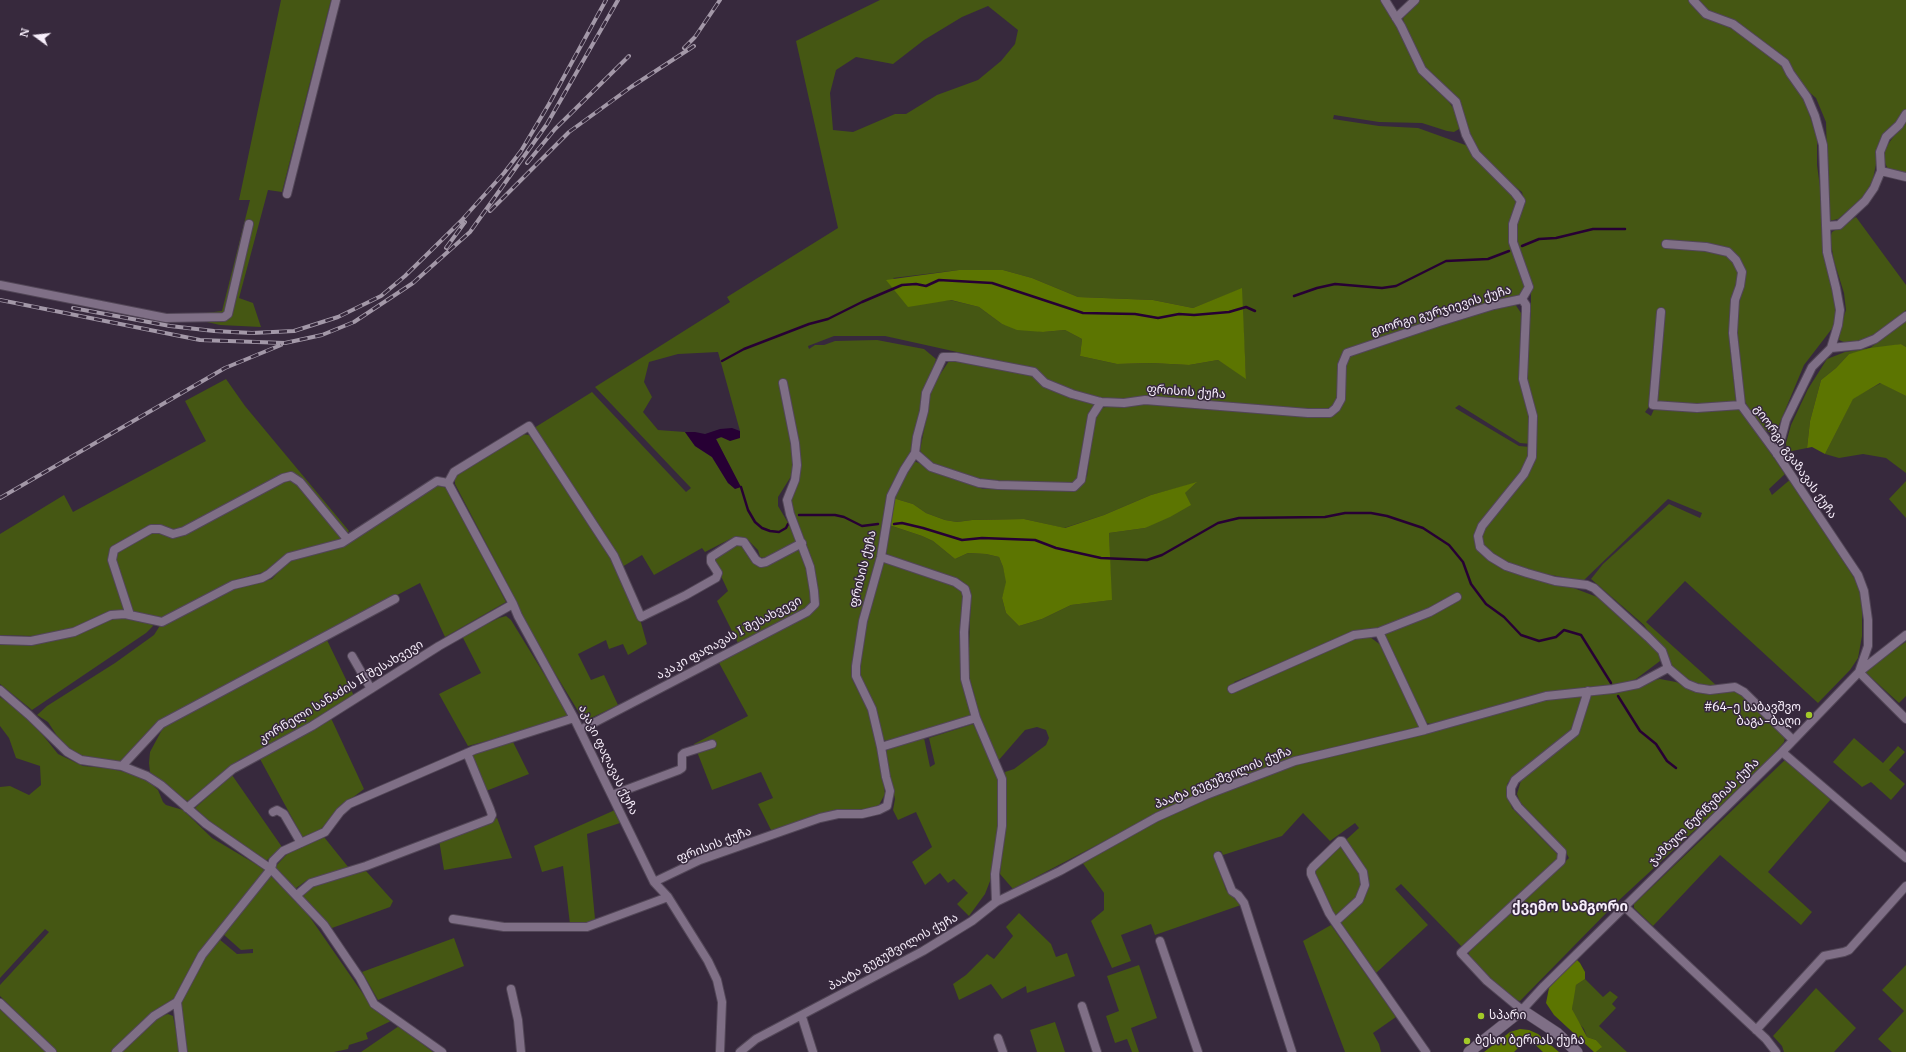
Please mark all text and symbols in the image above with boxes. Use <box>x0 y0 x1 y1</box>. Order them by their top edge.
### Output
north arrow <box>16 16 56 56</box>
text: N <box>17 27 32 39</box>
street label: გიორგი გურჯიევის ქუჩა <box>1369 283 1513 339</box>
street label: ფრისის ქუჩა <box>1146 382 1226 402</box>
street label: გიორგი გვაზავას ქუჩა <box>1750 403 1840 521</box>
street label: ფრისის ქუჩა <box>846 529 880 609</box>
street label: აკაკი ფაღავას I შესახვევი <box>654 593 804 683</box>
street label: კორნელი სანაძის II შესახვევი <box>256 637 426 747</box>
place label: #64-ე საბავშვო ბაგა-ბაღი <box>1704 701 1801 729</box>
street label: აკაკი ფაღავას ქუჩა <box>575 703 641 817</box>
marker: #64-ე საბავშვო ბაგა-ბაღი <box>1804 710 1814 720</box>
street label: პაატა გუგუშვილის ქუჩა <box>1152 744 1294 812</box>
street label: ჯამბულ წურწუმიას ქუჩა <box>1646 755 1762 869</box>
street label: ფრისის ქუჩა <box>674 824 754 866</box>
district label: ქვემო სამგორი <box>1512 899 1628 915</box>
street label: პაატა გუგუშვილის ქუჩა <box>825 910 961 994</box>
place label: სპარი <box>1489 1009 1526 1023</box>
marker: სპარი <box>1476 1011 1486 1021</box>
place label: ბესო ბერიას ქუჩა <box>1475 1034 1584 1048</box>
marker: ბესო ბერიას ქუჩა <box>1462 1036 1472 1046</box>

